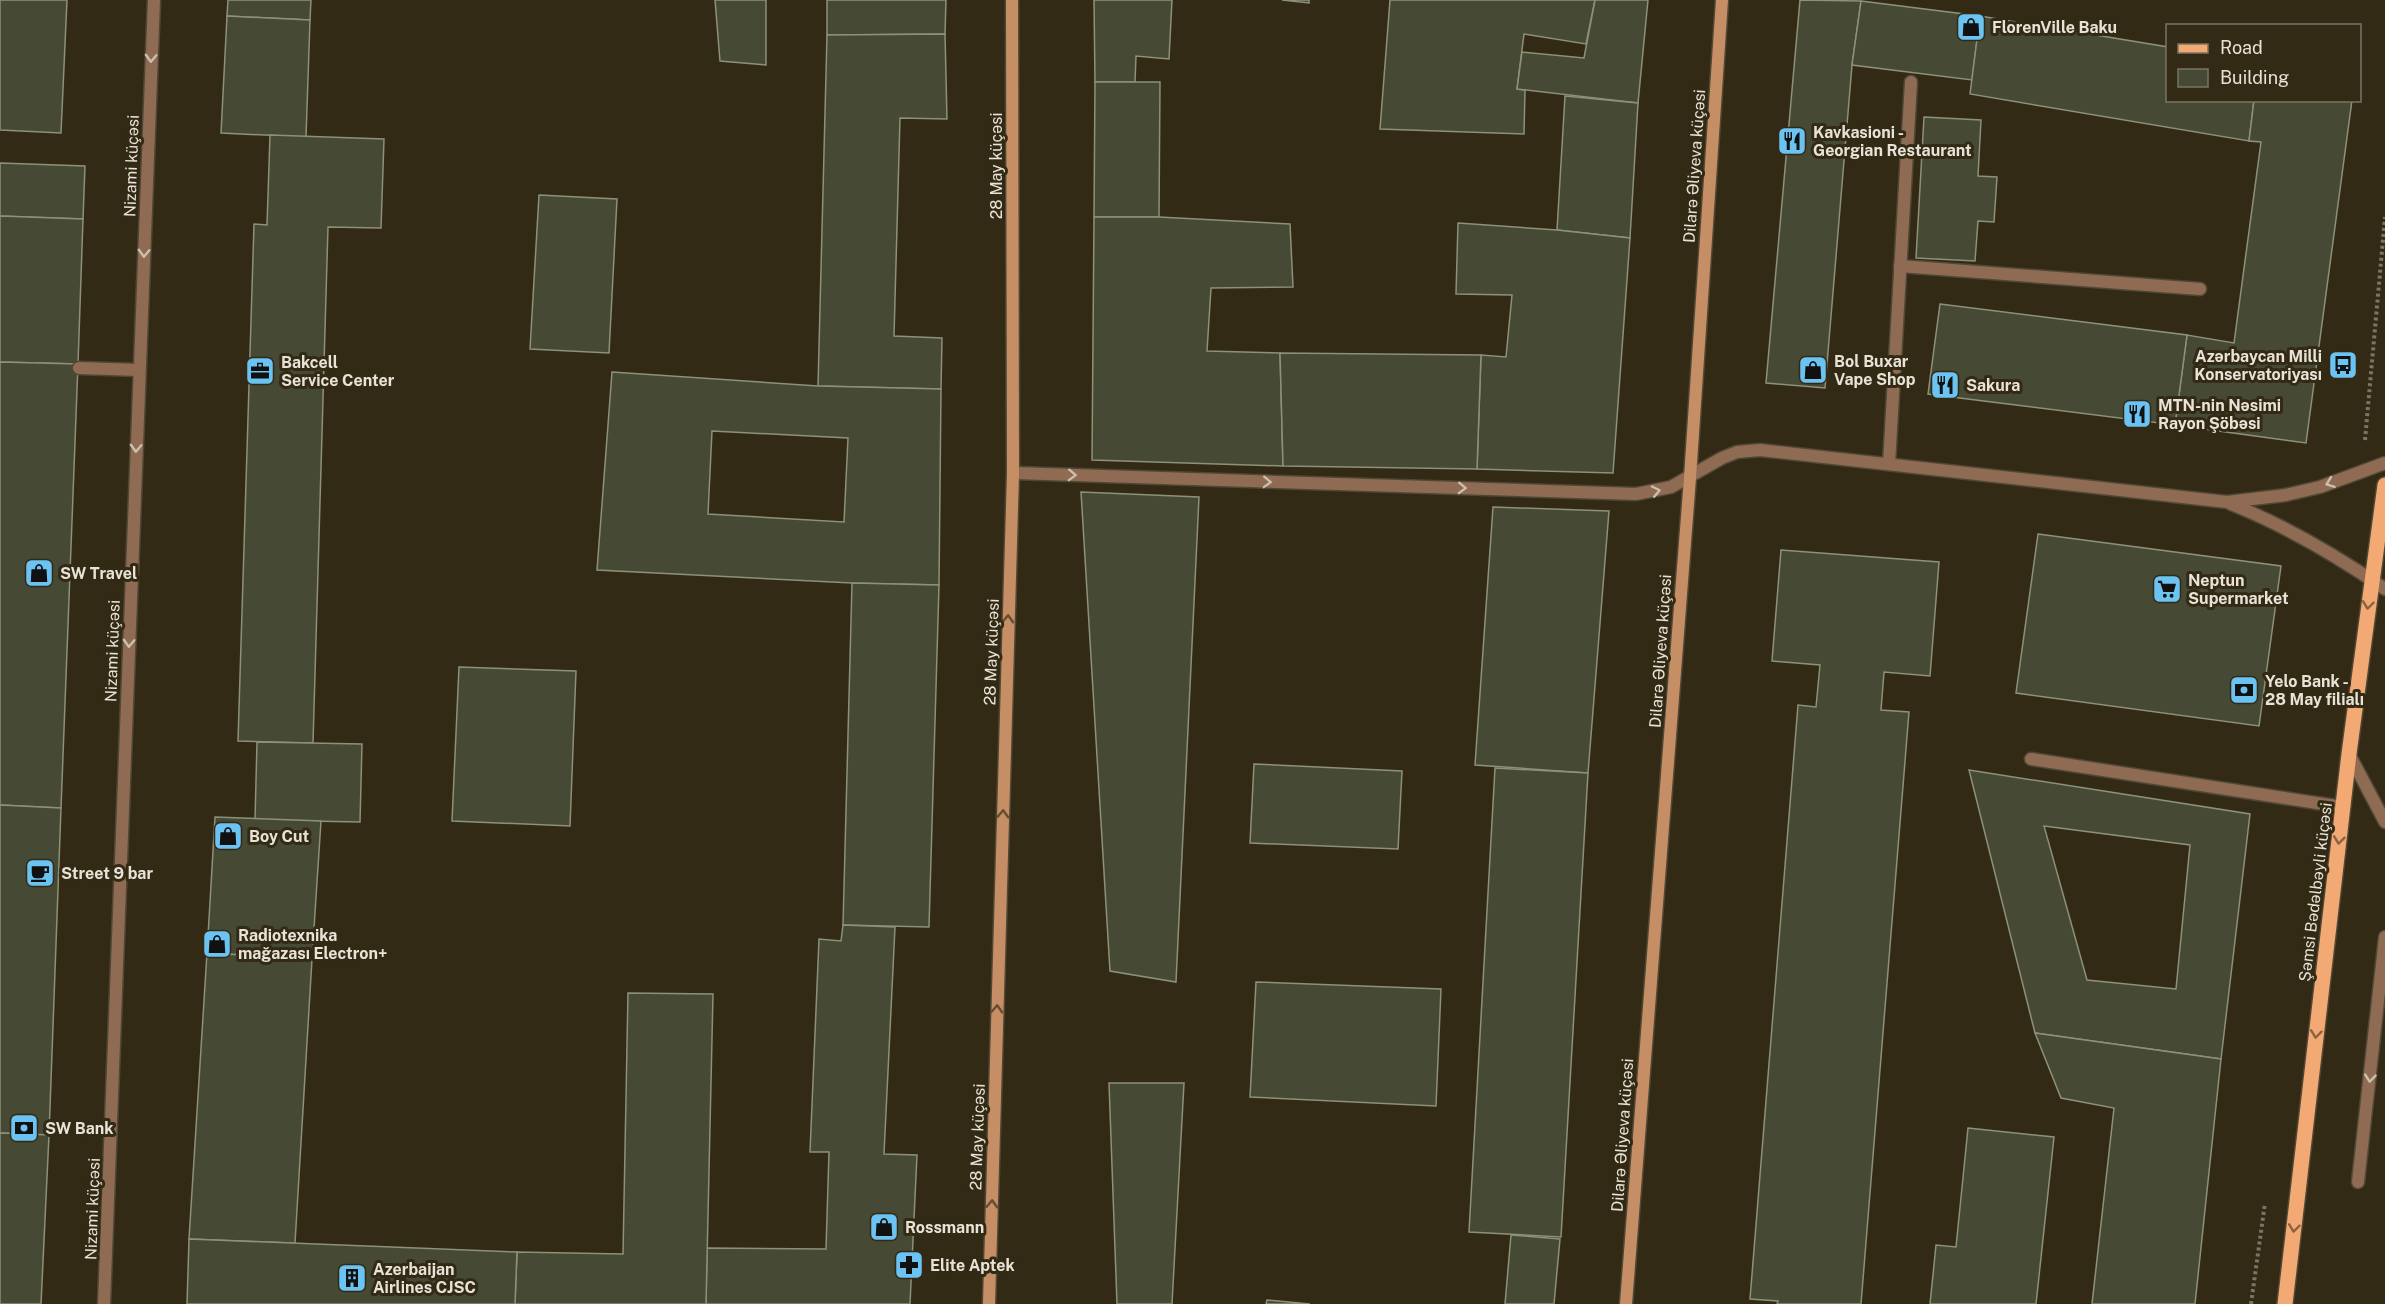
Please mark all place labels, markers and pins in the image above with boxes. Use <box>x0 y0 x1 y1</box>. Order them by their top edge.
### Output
shop icon: FlorenVille Baku <box>1955 11 1987 43</box>
place label: FlorenVille Baku <box>1992 18 2117 37</box>
place label: Kavkasioni - Georgian Restaurant <box>1813 123 1972 160</box>
restaurant icon: Kavkasioni - Georgian Restaurant <box>1776 125 1808 157</box>
place label: Azərbaycan Milli Konservatoriyası <box>2194 347 2322 384</box>
bus stop icon: Azərbaycan Milli Konservatoriyası <box>2327 349 2359 381</box>
place label: Bol Buxar Vape Shop <box>1834 352 1916 389</box>
place label: Bakcell Service Center <box>281 353 395 390</box>
shop icon: Bol Buxar Vape Shop <box>1797 354 1829 386</box>
office icon: Bakcell Service Center <box>244 355 276 387</box>
restaurant icon: Sakura <box>1929 369 1961 401</box>
place label: Sakura <box>1966 376 2020 395</box>
place label: MTN-nin Nəsimi Rayon Şöbəsi <box>2158 396 2281 433</box>
restaurant icon: MTN-nin Nəsimi Rayon Şöbəsi <box>2121 398 2153 430</box>
shop icon: SW Travel <box>23 557 55 589</box>
place label: SW Travel <box>60 564 137 583</box>
place label: Neptun Supermarket <box>2188 571 2289 608</box>
supermarket icon: Neptun Supermarket <box>2151 573 2183 605</box>
place label: Yelo Bank - 28 May filialı <box>2265 672 2364 709</box>
bank icon: Yelo Bank - 28 May filialı <box>2228 674 2260 706</box>
shop icon: Boy Cut <box>212 820 244 852</box>
place label: Boy Cut <box>249 827 310 846</box>
cafe icon: Street 9 bar <box>24 857 56 889</box>
place label: Street 9 bar <box>61 864 153 883</box>
place label: Radiotexnika mağazası Electron+ <box>238 926 387 963</box>
shop icon: Radiotexnika mağazası Electron+ <box>201 928 233 960</box>
bank icon: SW Bank <box>8 1112 40 1144</box>
place label: SW Bank <box>45 1119 114 1138</box>
shop icon: Rossmann <box>868 1211 900 1243</box>
place label: Rossmann <box>905 1218 984 1237</box>
pharmacy icon: Elite Aptek <box>893 1249 925 1281</box>
place label: Elite Aptek <box>930 1256 1015 1275</box>
place label: Azerbaijan Airlines CJSC <box>373 1260 476 1297</box>
building icon: Azerbaijan Airlines CJSC <box>336 1262 368 1294</box>

